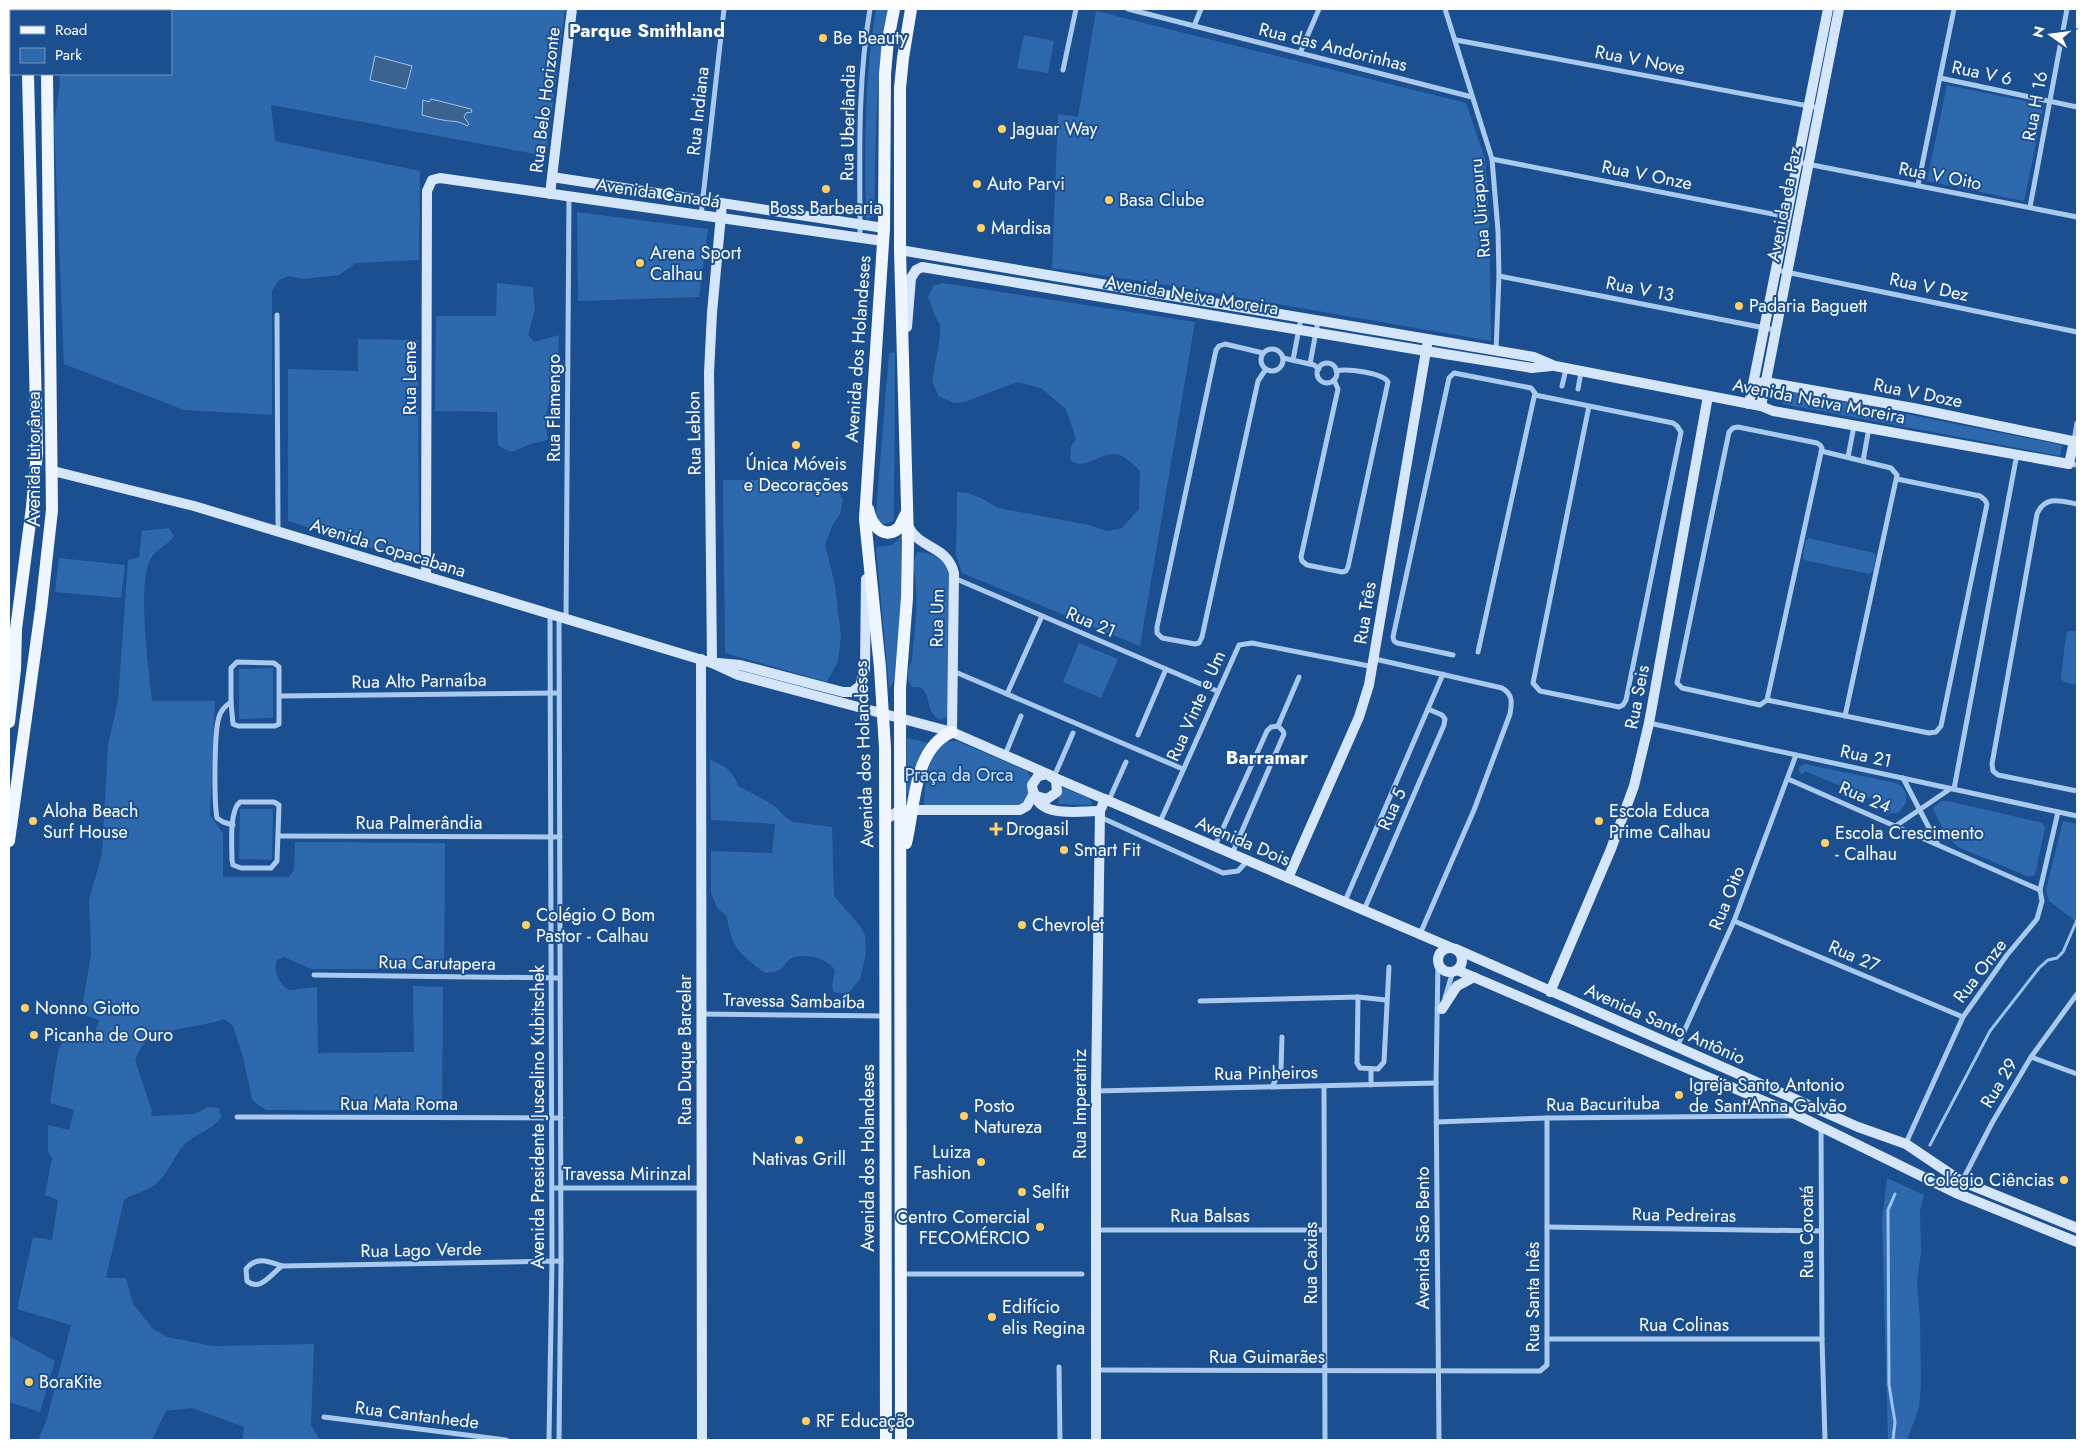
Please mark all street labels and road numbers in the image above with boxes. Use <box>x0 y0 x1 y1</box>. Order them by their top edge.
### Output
street label: Rua das Andorinhas <box>1256 16 1410 78</box>
street label: Rua Belo Horizonte <box>523 26 567 174</box>
street label: Rua V Nove <box>1593 39 1687 81</box>
street label: Rua V 6 <box>1949 54 2015 92</box>
street label: Rua Indiana <box>680 65 716 157</box>
street label: Rua Uberlândia <box>834 65 862 181</box>
street label: Rua H 16 <box>2016 69 2054 143</box>
street label: Avenida da Paz <box>1760 143 1808 264</box>
street label: Rua V Onze <box>1599 153 1695 197</box>
street label: Rua V Oito <box>1896 155 1984 197</box>
street label: Rua Uirapuru <box>1463 157 1497 259</box>
street label: Avenida Canadá <box>595 171 721 215</box>
street label: Avenida dos Holandeses <box>838 255 878 443</box>
street label: Rua V Dez <box>1887 266 1972 308</box>
street label: Avenida Neiva Moreira <box>1103 268 1281 322</box>
street label: Rua V 13 <box>1604 270 1676 308</box>
street label: Rua Leme <box>397 341 423 415</box>
street label: Rua Flamengo <box>541 354 567 462</box>
street label: Avenida Neiva Moreira <box>1730 372 1908 430</box>
street label: Rua V Doze <box>1871 372 1965 414</box>
street label: Rua Leblon <box>680 390 708 476</box>
street label: Avenida Litorânea <box>21 391 47 527</box>
street label: Avenida Copacabana <box>307 512 469 584</box>
street label: Rua Três <box>1347 580 1383 646</box>
street label: Rua Um <box>923 588 951 648</box>
street label: Rua 21 <box>1062 600 1120 644</box>
street label: Rua Vinte e Um <box>1160 647 1232 765</box>
street label: Avenida dos Holandeses <box>848 660 880 848</box>
street label: Rua Seis <box>1618 663 1656 731</box>
street label: Rua Alto Parnaíba <box>351 667 487 695</box>
street label: Rua 21 <box>1838 738 1894 774</box>
street label: Rua 24 <box>1835 774 1895 820</box>
street label: Rua 5 <box>1371 784 1413 834</box>
street label: Avenida Dois <box>1192 809 1294 873</box>
street label: Rua Palmerândia <box>356 810 482 836</box>
street label: Rua Oito <box>1702 862 1752 934</box>
street label: Rua Onze <box>1947 933 2013 1009</box>
street label: Rua 27 <box>1824 934 1884 979</box>
street label: Rua Carutapera <box>378 949 496 977</box>
street label: Avenida Presidente Juscelino Kubitschek <box>525 965 551 1269</box>
street label: Rua Duque Barcelar <box>672 974 698 1126</box>
street label: Avenida Santo Antônio <box>1581 977 1750 1071</box>
street label: Travessa Sambaíba <box>723 987 865 1015</box>
street label: Rua Imperatriz <box>1067 1048 1093 1159</box>
street label: Rua 29 <box>1974 1053 2024 1113</box>
street label: Rua Pinheiros <box>1214 1059 1318 1087</box>
street label: Avenida dos Holandeses <box>855 1064 881 1252</box>
street label: Rua Bacurituba <box>1546 1090 1660 1118</box>
street label: Rua Mata Roma <box>340 1091 458 1117</box>
street label: Travessa Mirinzal <box>563 1161 691 1187</box>
street label: Avenida São Bento <box>1410 1166 1436 1310</box>
street label: Rua Coroatá <box>1794 1185 1820 1279</box>
street label: Rua Pedreiras <box>1632 1201 1736 1229</box>
street label: Rua Balsas <box>1170 1203 1250 1229</box>
street label: Rua Caxias <box>1298 1222 1324 1304</box>
street label: Rua Lago Verde <box>360 1236 482 1264</box>
street label: Rua Santa Inês <box>1520 1242 1546 1352</box>
street label: Rua Colinas <box>1639 1312 1729 1338</box>
street label: Rua Guimarães <box>1209 1344 1325 1370</box>
street label: Rua Cantanhede <box>354 1394 480 1436</box>

